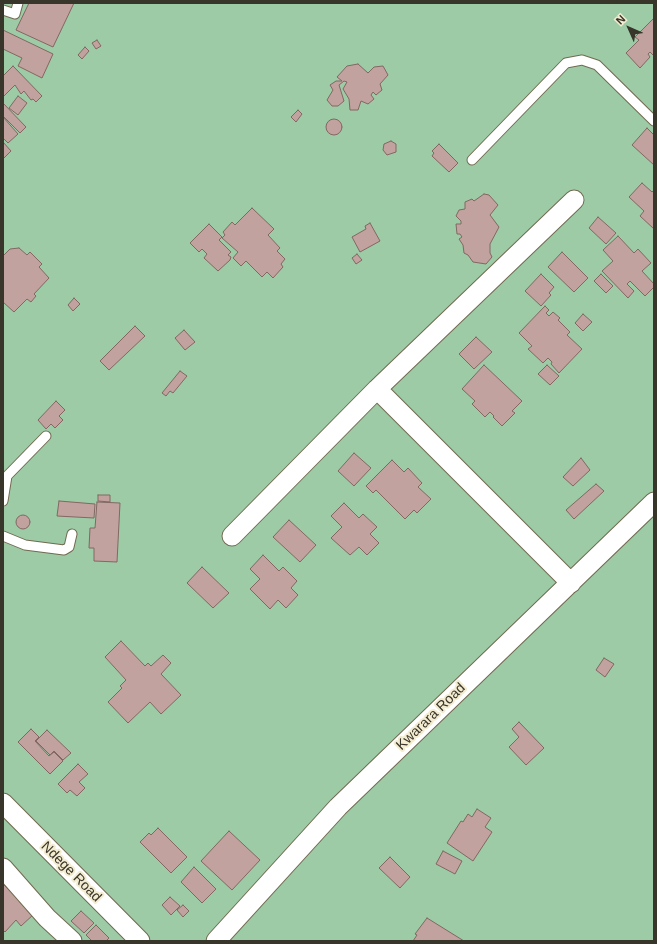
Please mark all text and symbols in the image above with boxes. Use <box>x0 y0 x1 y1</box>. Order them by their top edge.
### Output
north arrow <box>609 8 649 48</box>
text: N <box>613 12 628 27</box>
street label: Kwarara Road <box>393 680 469 754</box>
street label: Ndege Road <box>37 838 105 906</box>

